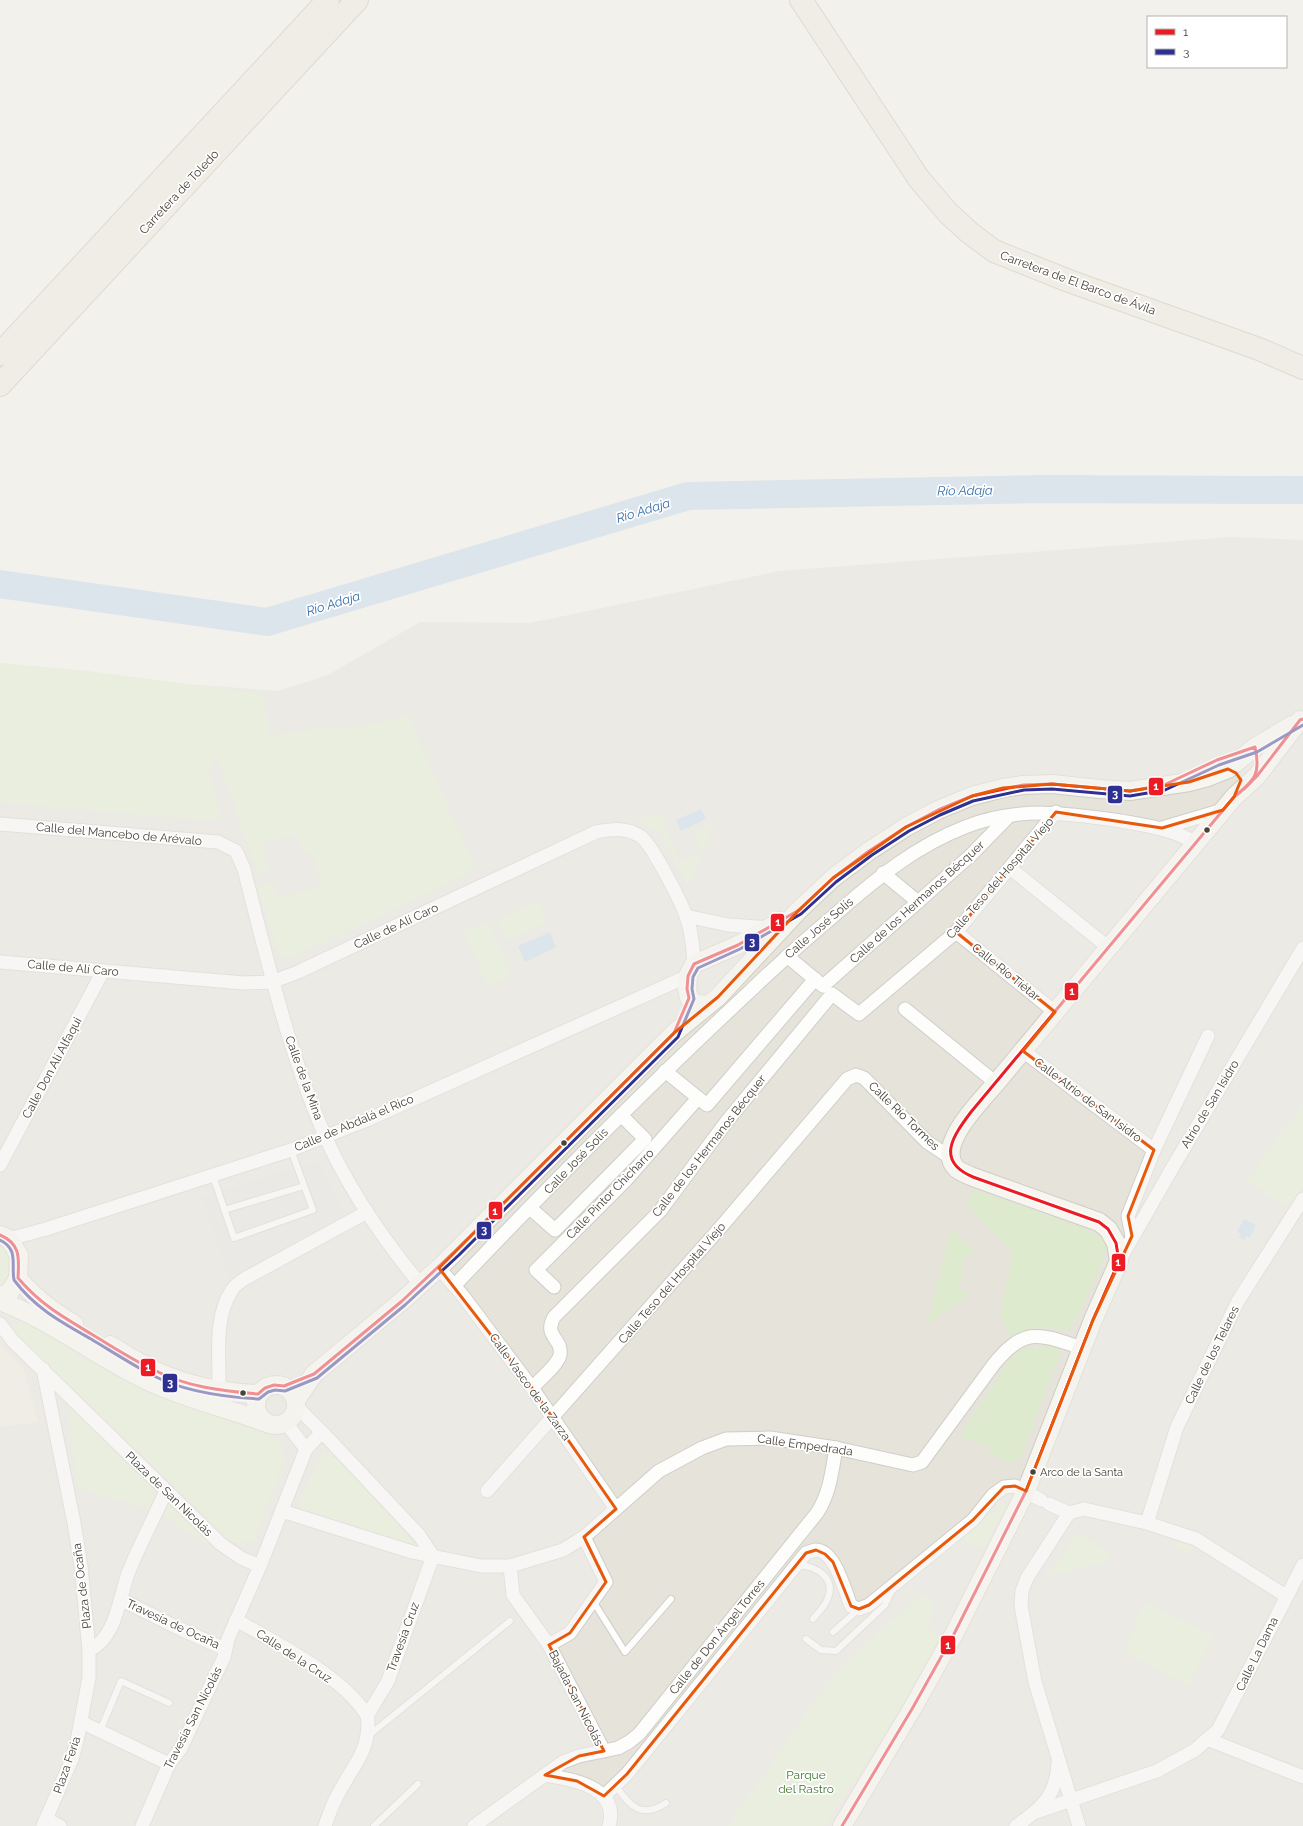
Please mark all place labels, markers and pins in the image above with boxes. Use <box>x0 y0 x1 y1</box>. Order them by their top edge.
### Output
unlabelled marker <box>1202 825 1212 835</box>
unlabelled marker <box>559 1138 569 1148</box>
unlabelled marker <box>238 1388 248 1398</box>
place label: Arco de la Santa <box>1040 1466 1123 1479</box>
marker: Arco de la Santa <box>1028 1467 1038 1477</box>

